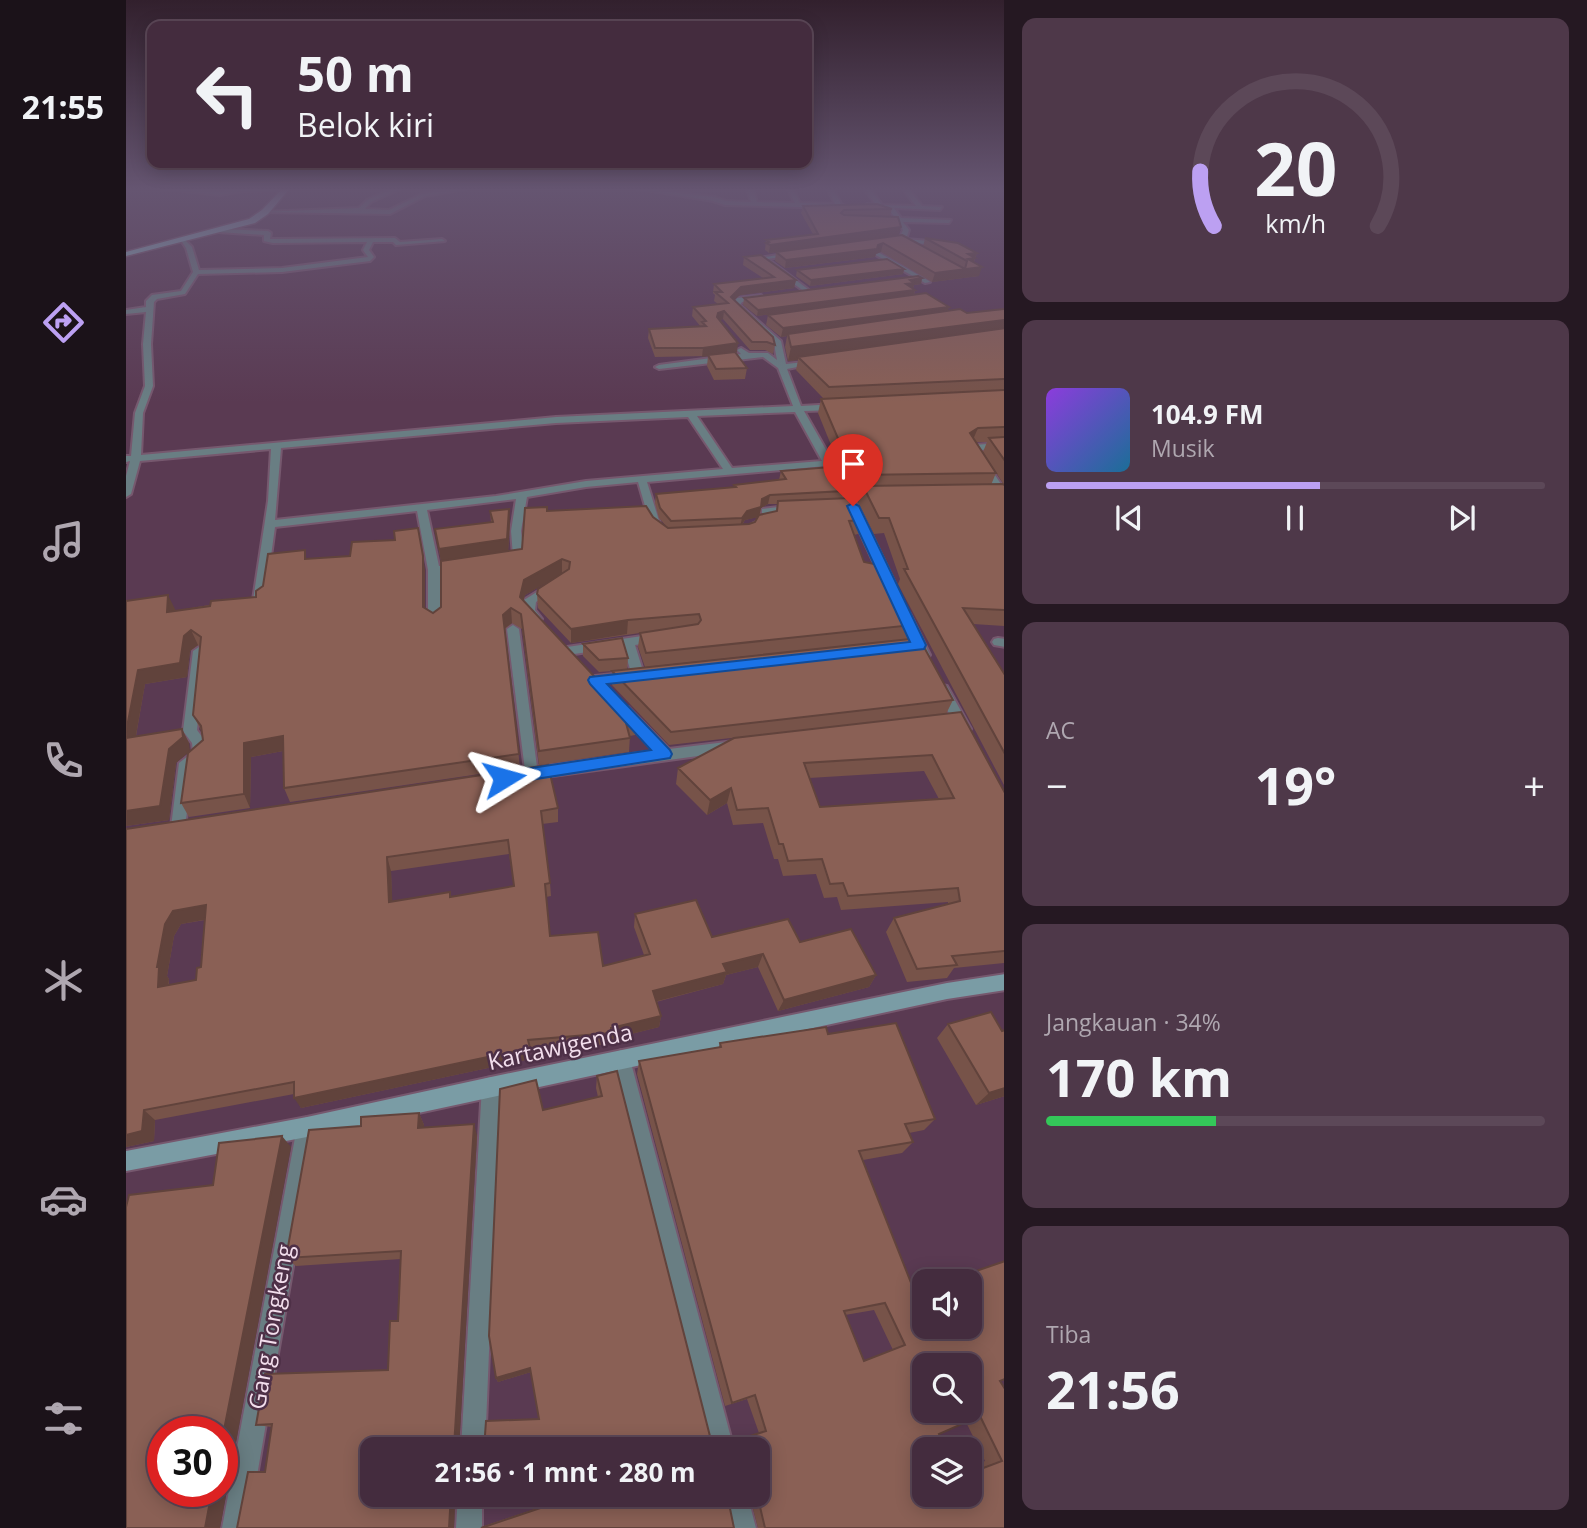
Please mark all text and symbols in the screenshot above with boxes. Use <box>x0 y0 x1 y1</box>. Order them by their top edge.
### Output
text: 50 m <box>297 40 414 106</box>
icon: left <box>182 49 273 140</box>
text: 21:55 <box>22 85 104 128</box>
text: Belok kiri <box>297 103 434 146</box>
text: 20 <box>1254 118 1337 217</box>
text: km/h <box>1265 206 1326 240</box>
icon: directions <box>39 298 88 347</box>
text: 104.9 FM <box>1151 396 1263 432</box>
text: Musik <box>1151 432 1215 464</box>
pin <box>823 434 883 506</box>
icon: arrive <box>834 445 872 483</box>
icon: previous <box>1110 499 1148 537</box>
icon: pause <box>1276 499 1314 537</box>
icon: next <box>1443 499 1481 537</box>
icon: music <box>39 517 88 566</box>
text: AC <box>1046 714 1075 746</box>
icon: phone <box>39 736 88 785</box>
position arrow <box>467 741 541 815</box>
text: 19° <box>1255 749 1336 820</box>
text: − <box>1046 759 1068 811</box>
text: + <box>1523 759 1545 811</box>
icon: climate <box>39 956 88 1005</box>
text: Jangkauan · 34% <box>1046 1006 1221 1038</box>
street label: Kartawigenda <box>484 1015 635 1077</box>
text: 170 km <box>1046 1041 1232 1112</box>
icon: car <box>39 1175 88 1224</box>
street label: Gang Tongkeng <box>240 1241 300 1412</box>
map controls <box>912 1269 982 1507</box>
button: sound <box>912 1269 982 1339</box>
text: Tiba <box>1046 1318 1091 1350</box>
button: search <box>912 1353 982 1423</box>
text: 21:56 <box>1046 1353 1180 1424</box>
icon: filters <box>39 1394 88 1443</box>
speed limit sign: 30 <box>147 1416 238 1507</box>
button: layers <box>912 1437 982 1507</box>
text: 21:56 · 1 mnt · 280 m <box>434 1454 696 1490</box>

